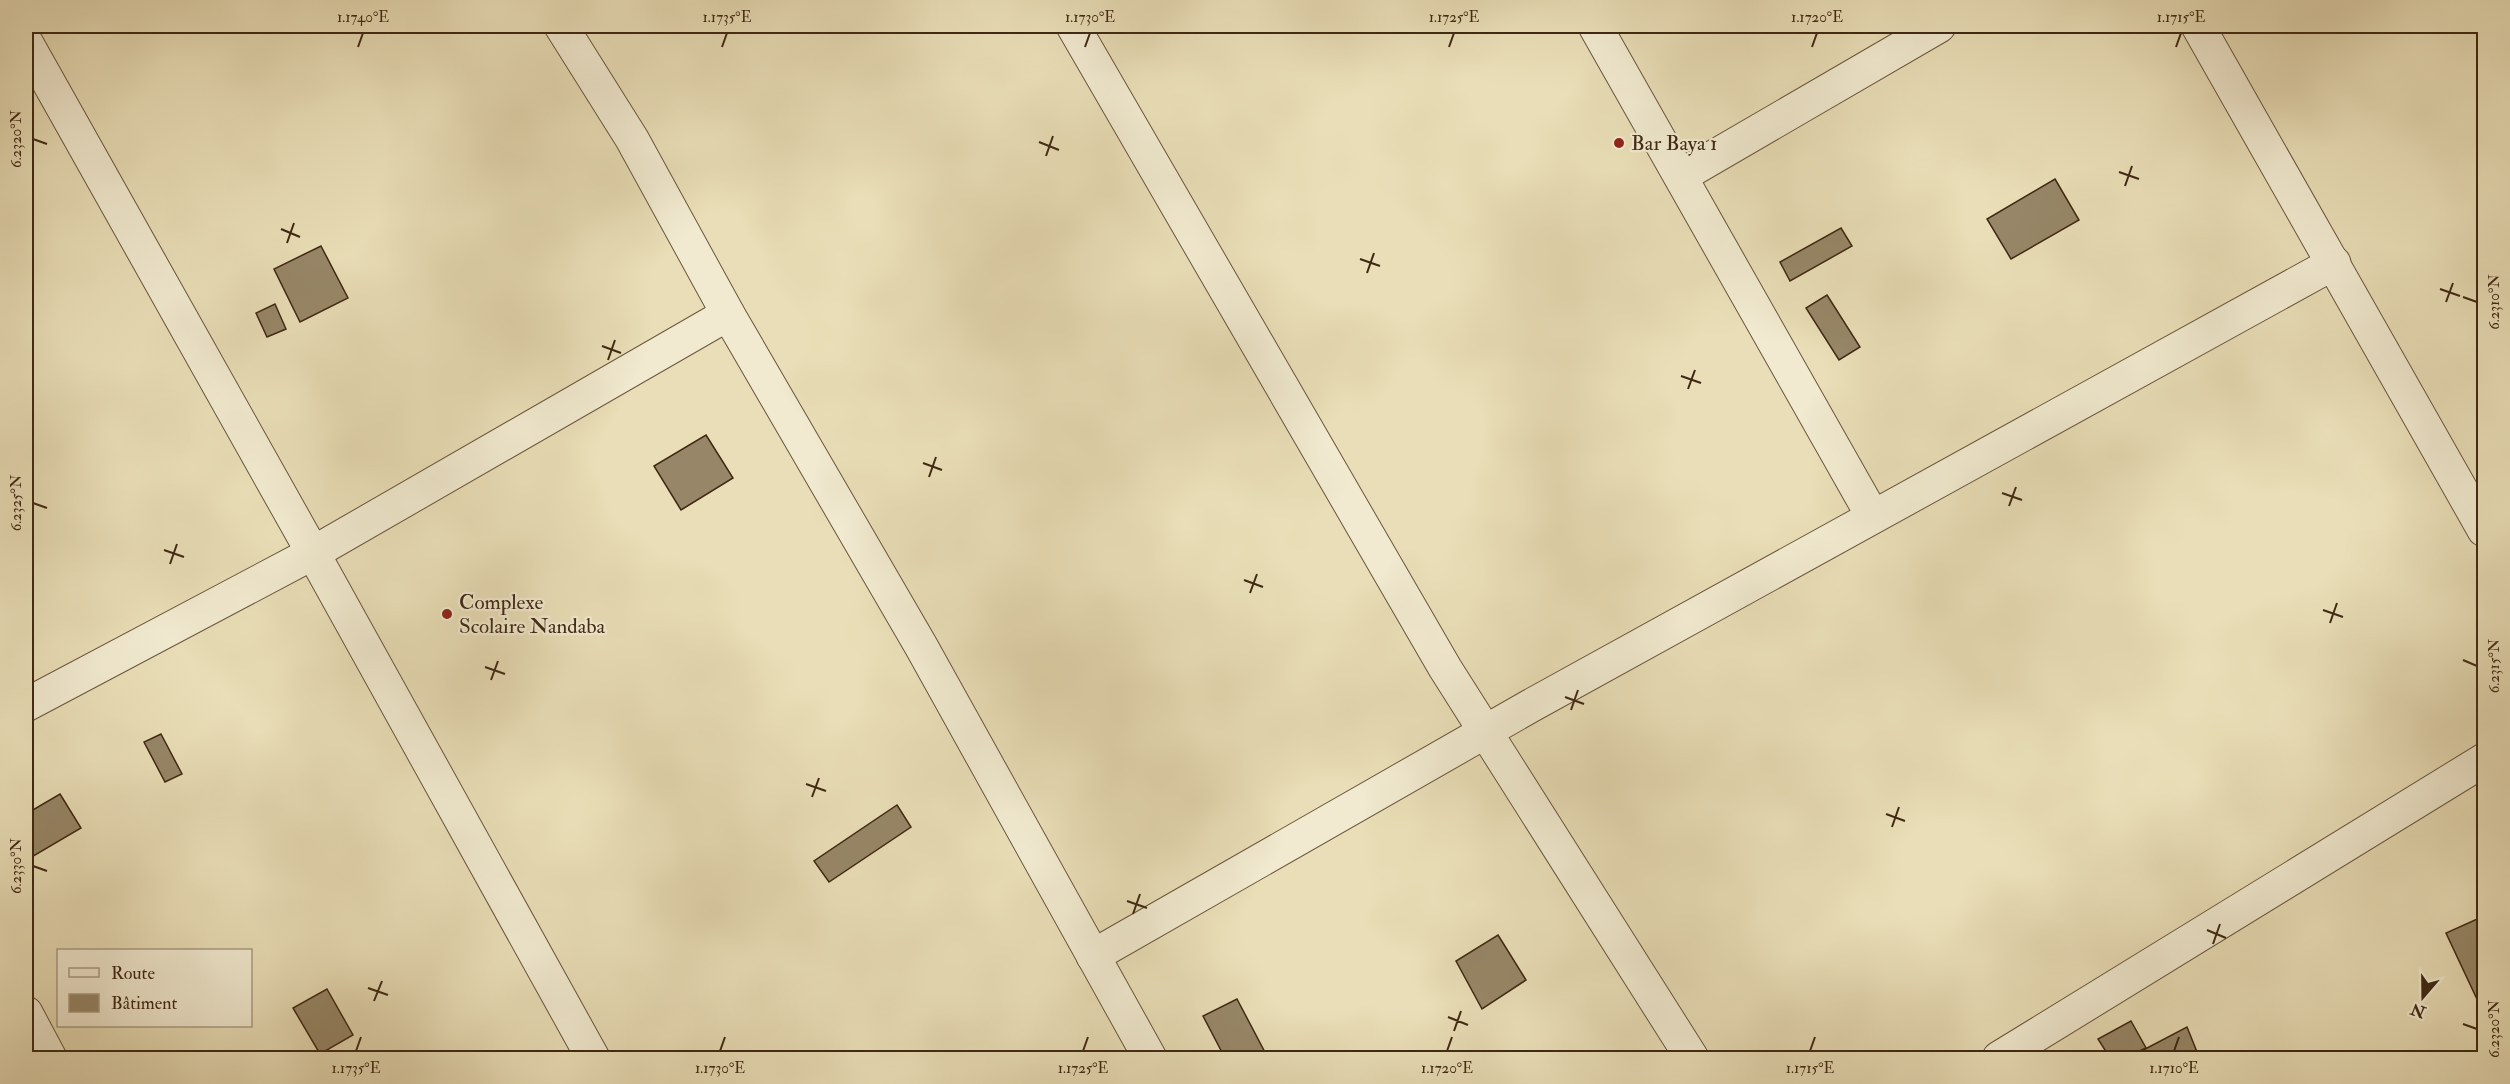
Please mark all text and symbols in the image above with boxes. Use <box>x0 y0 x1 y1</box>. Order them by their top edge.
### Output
text: 1.1740°E <box>337 8 389 27</box>
text: 1.1735°E <box>703 8 752 27</box>
text: 1.1730°E <box>1065 8 1115 27</box>
text: 1.1725°E <box>1429 8 1480 27</box>
text: 1.1720°E <box>1791 8 1843 27</box>
text: 1.1715°E <box>2157 8 2205 27</box>
text: 6.2320°N <box>7 110 26 168</box>
place label: Bar Baya 1 <box>1631 130 1718 157</box>
marker: Bar Baya 1 <box>1612 136 1626 150</box>
text: 6.2310°N <box>2485 274 2504 330</box>
text: 6.2325°N <box>7 474 26 531</box>
place label: Complexe Scolaire Nandaba <box>459 589 606 640</box>
marker: Complexe Scolaire Nandaba <box>440 607 454 621</box>
text: 6.2315°N <box>2485 638 2504 693</box>
text: 6.2330°N <box>7 837 26 894</box>
legend <box>57 949 252 1027</box>
text: Route <box>111 962 155 985</box>
north arrow <box>2393 967 2453 1027</box>
text: Bâtiment <box>111 992 177 1015</box>
text: N <box>2407 998 2429 1022</box>
text: 6.2320°N <box>2485 1000 2504 1058</box>
text: 1.1735°E <box>332 1059 381 1078</box>
text: 1.1730°E <box>695 1059 745 1078</box>
text: 1.1725°E <box>1058 1059 1109 1078</box>
text: 1.1720°E <box>1421 1059 1473 1078</box>
text: 1.1715°E <box>1786 1059 1834 1078</box>
text: 1.1710°E <box>2149 1059 2199 1078</box>

